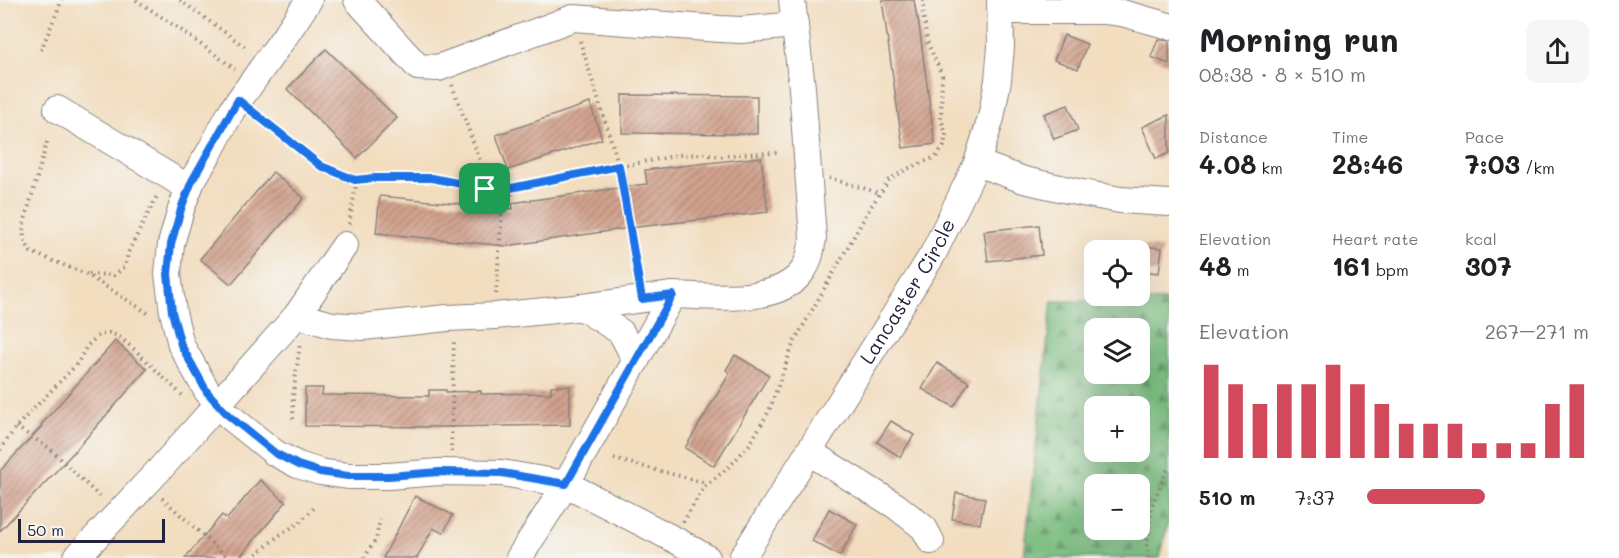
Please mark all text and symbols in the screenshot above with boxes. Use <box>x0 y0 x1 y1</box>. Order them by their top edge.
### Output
text: Morning run <box>1199 17 1399 60</box>
button: share <box>1526 20 1589 83</box>
text: 08:38 · 8 × 510 m <box>1199 61 1366 87</box>
text: Distance <box>1199 126 1268 147</box>
text: Time <box>1332 126 1368 147</box>
text: Pace <box>1465 126 1504 147</box>
text: 4.08 <box>1199 147 1256 181</box>
text: 28:46 <box>1332 147 1403 181</box>
text: 7:03 <box>1465 147 1520 181</box>
text: km <box>1256 157 1283 178</box>
text: /km <box>1520 157 1555 178</box>
pin <box>459 163 510 214</box>
icon: arrive <box>468 172 501 205</box>
street label: Lancaster Circle <box>853 214 960 369</box>
text: Elevation <box>1199 228 1271 249</box>
text: Heart rate <box>1332 228 1418 249</box>
text: kcal <box>1465 228 1497 249</box>
map controls <box>1084 240 1150 540</box>
button: locate <box>1084 240 1150 306</box>
text: 48 <box>1199 249 1232 283</box>
text: 161 <box>1332 249 1371 283</box>
text: 307 <box>1465 249 1512 283</box>
text: m <box>1232 259 1249 280</box>
text: bpm <box>1371 259 1409 280</box>
button: layers <box>1084 318 1150 384</box>
text: Elevation <box>1199 318 1289 344</box>
text: 267–271 m <box>1485 318 1589 344</box>
button: + <box>1084 396 1150 462</box>
button: − <box>1084 474 1150 540</box>
text: 510 m <box>1199 484 1255 510</box>
text: 7:37 <box>1295 484 1335 510</box>
scale bar <box>18 516 165 544</box>
text: 50 m <box>27 519 64 540</box>

